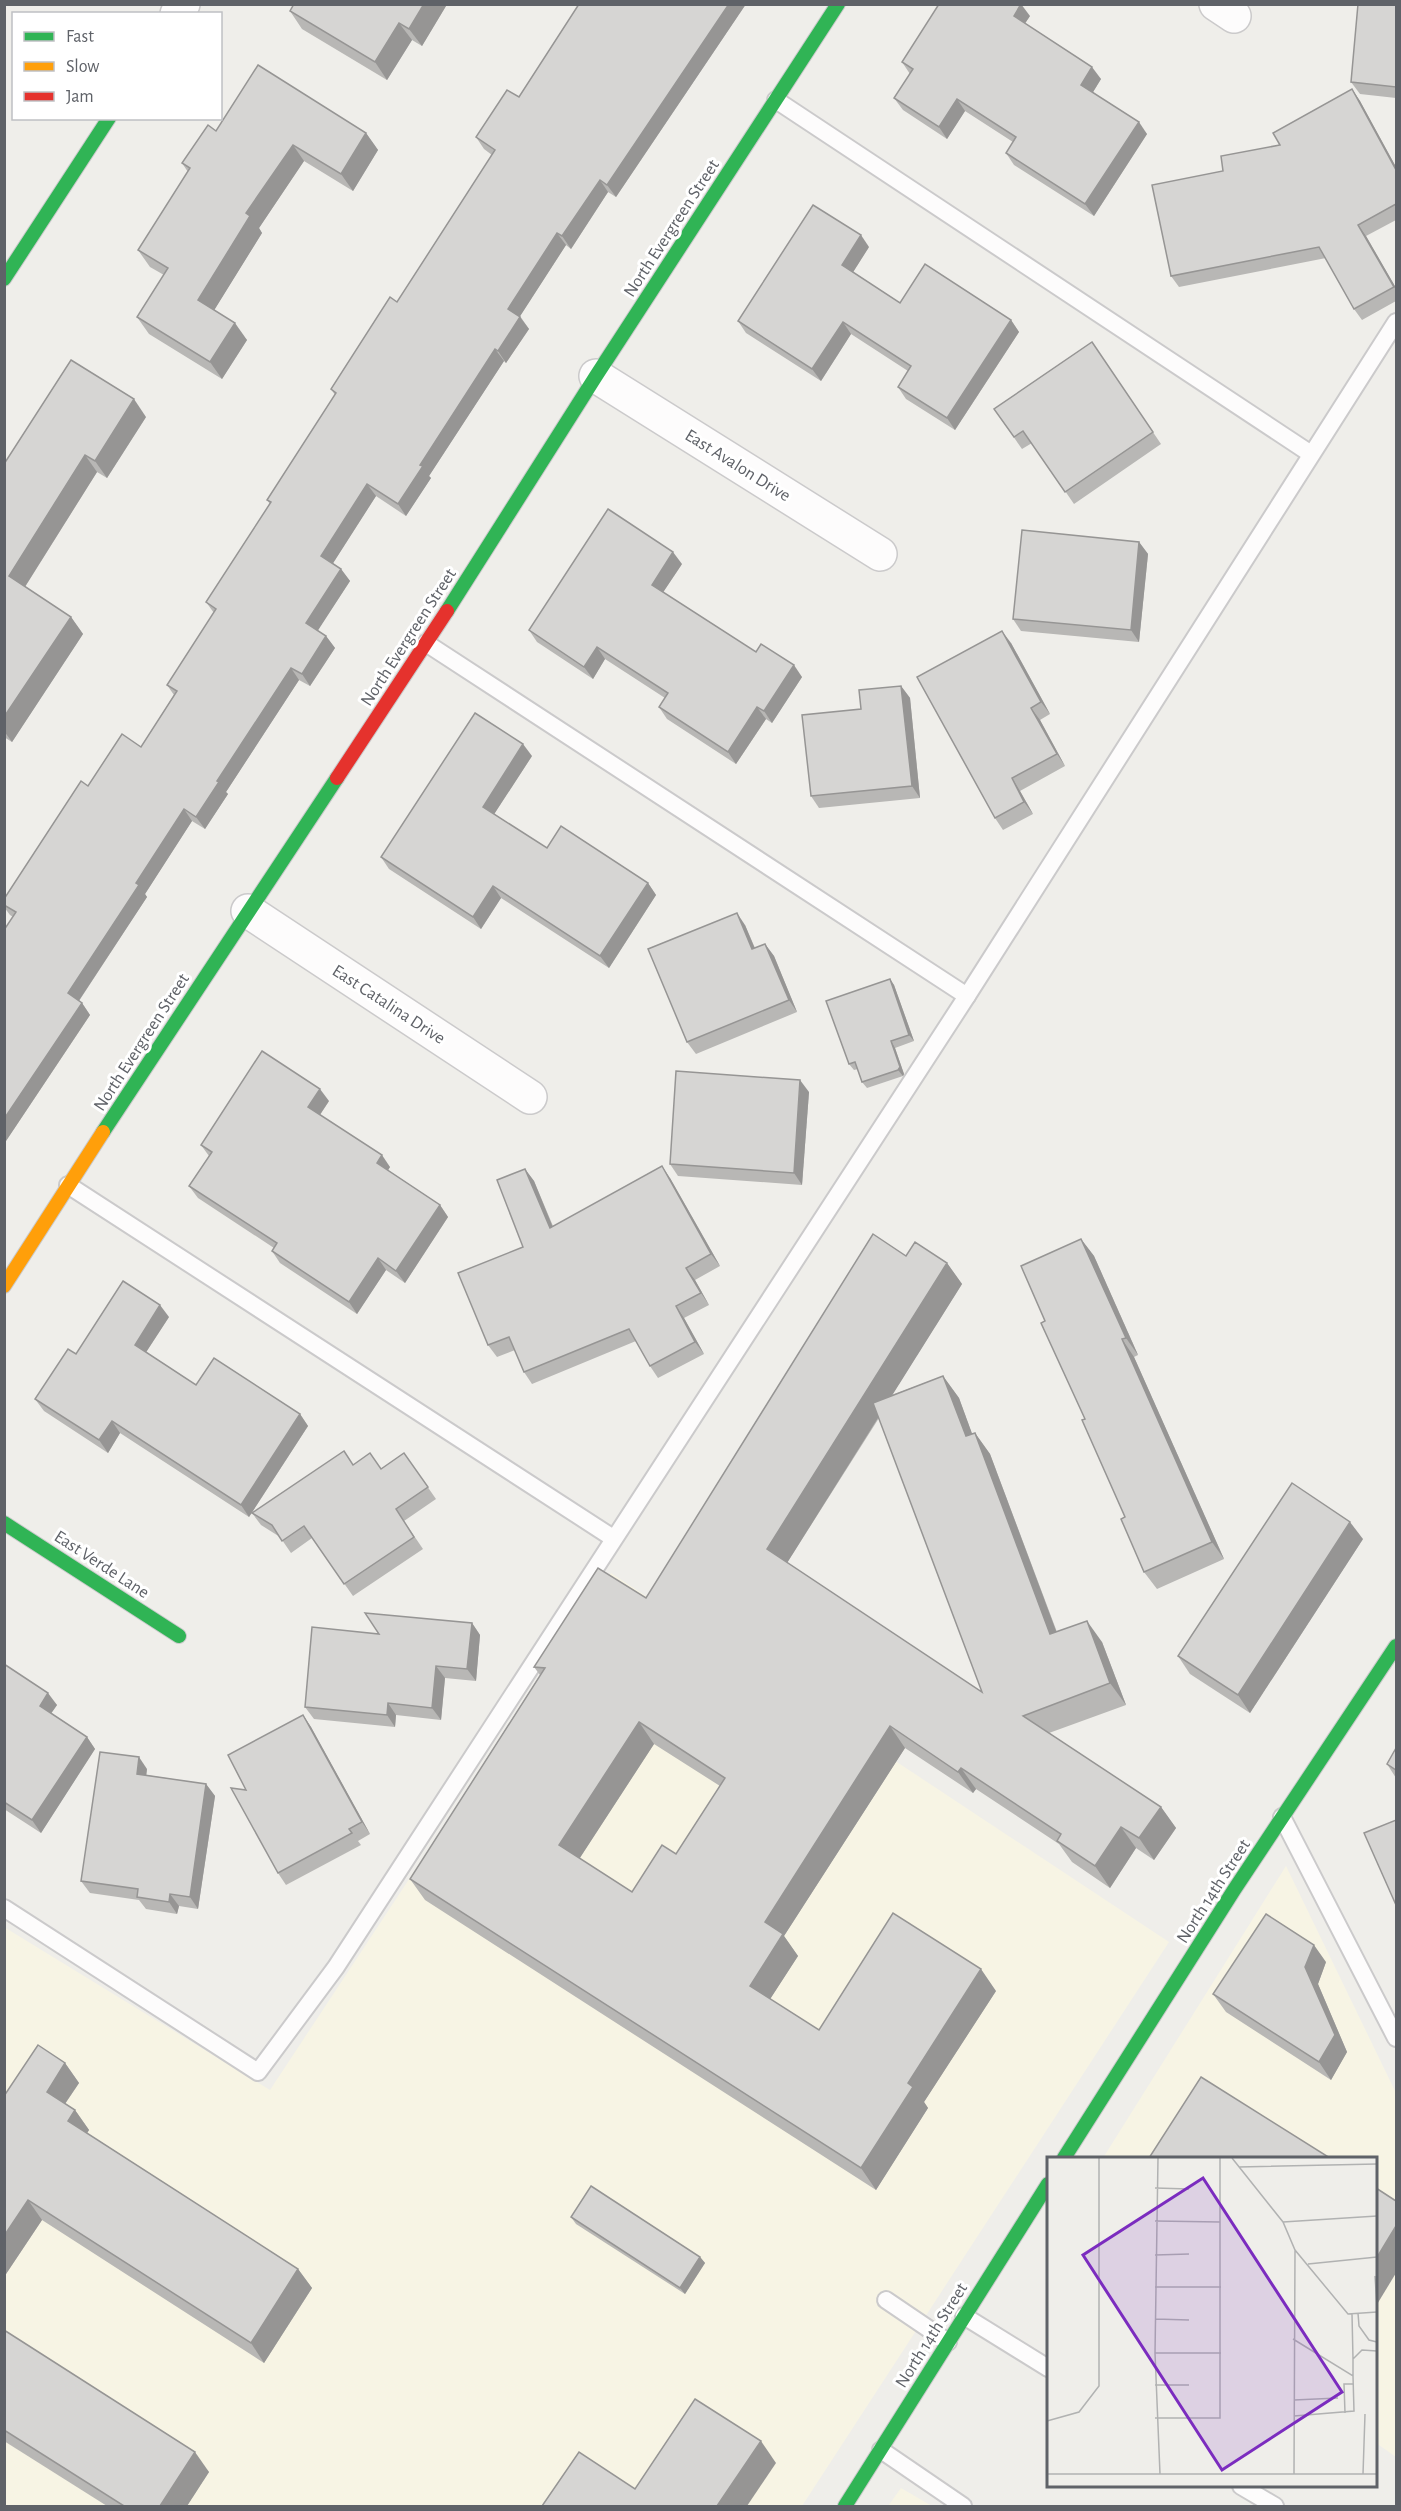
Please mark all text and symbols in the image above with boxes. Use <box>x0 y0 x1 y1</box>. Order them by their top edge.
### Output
legend <box>12 12 222 120</box>
text: Fast <box>66 28 94 46</box>
text: Slow <box>66 58 99 76</box>
text: Jam <box>66 88 94 106</box>
street label: North Evergreen Street <box>621 156 723 300</box>
street label: East Avalon Drive <box>682 426 793 505</box>
street label: North Evergreen Street <box>358 565 460 709</box>
street label: East Catalina Drive <box>329 962 448 1048</box>
street label: North Evergreen Street <box>91 970 193 1114</box>
street label: East Verde Lane <box>51 1528 152 1602</box>
street label: North 14th Street <box>1174 1836 1254 1947</box>
inset map <box>1047 2157 1377 2487</box>
street label: North 14th Street <box>892 2280 971 2391</box>

